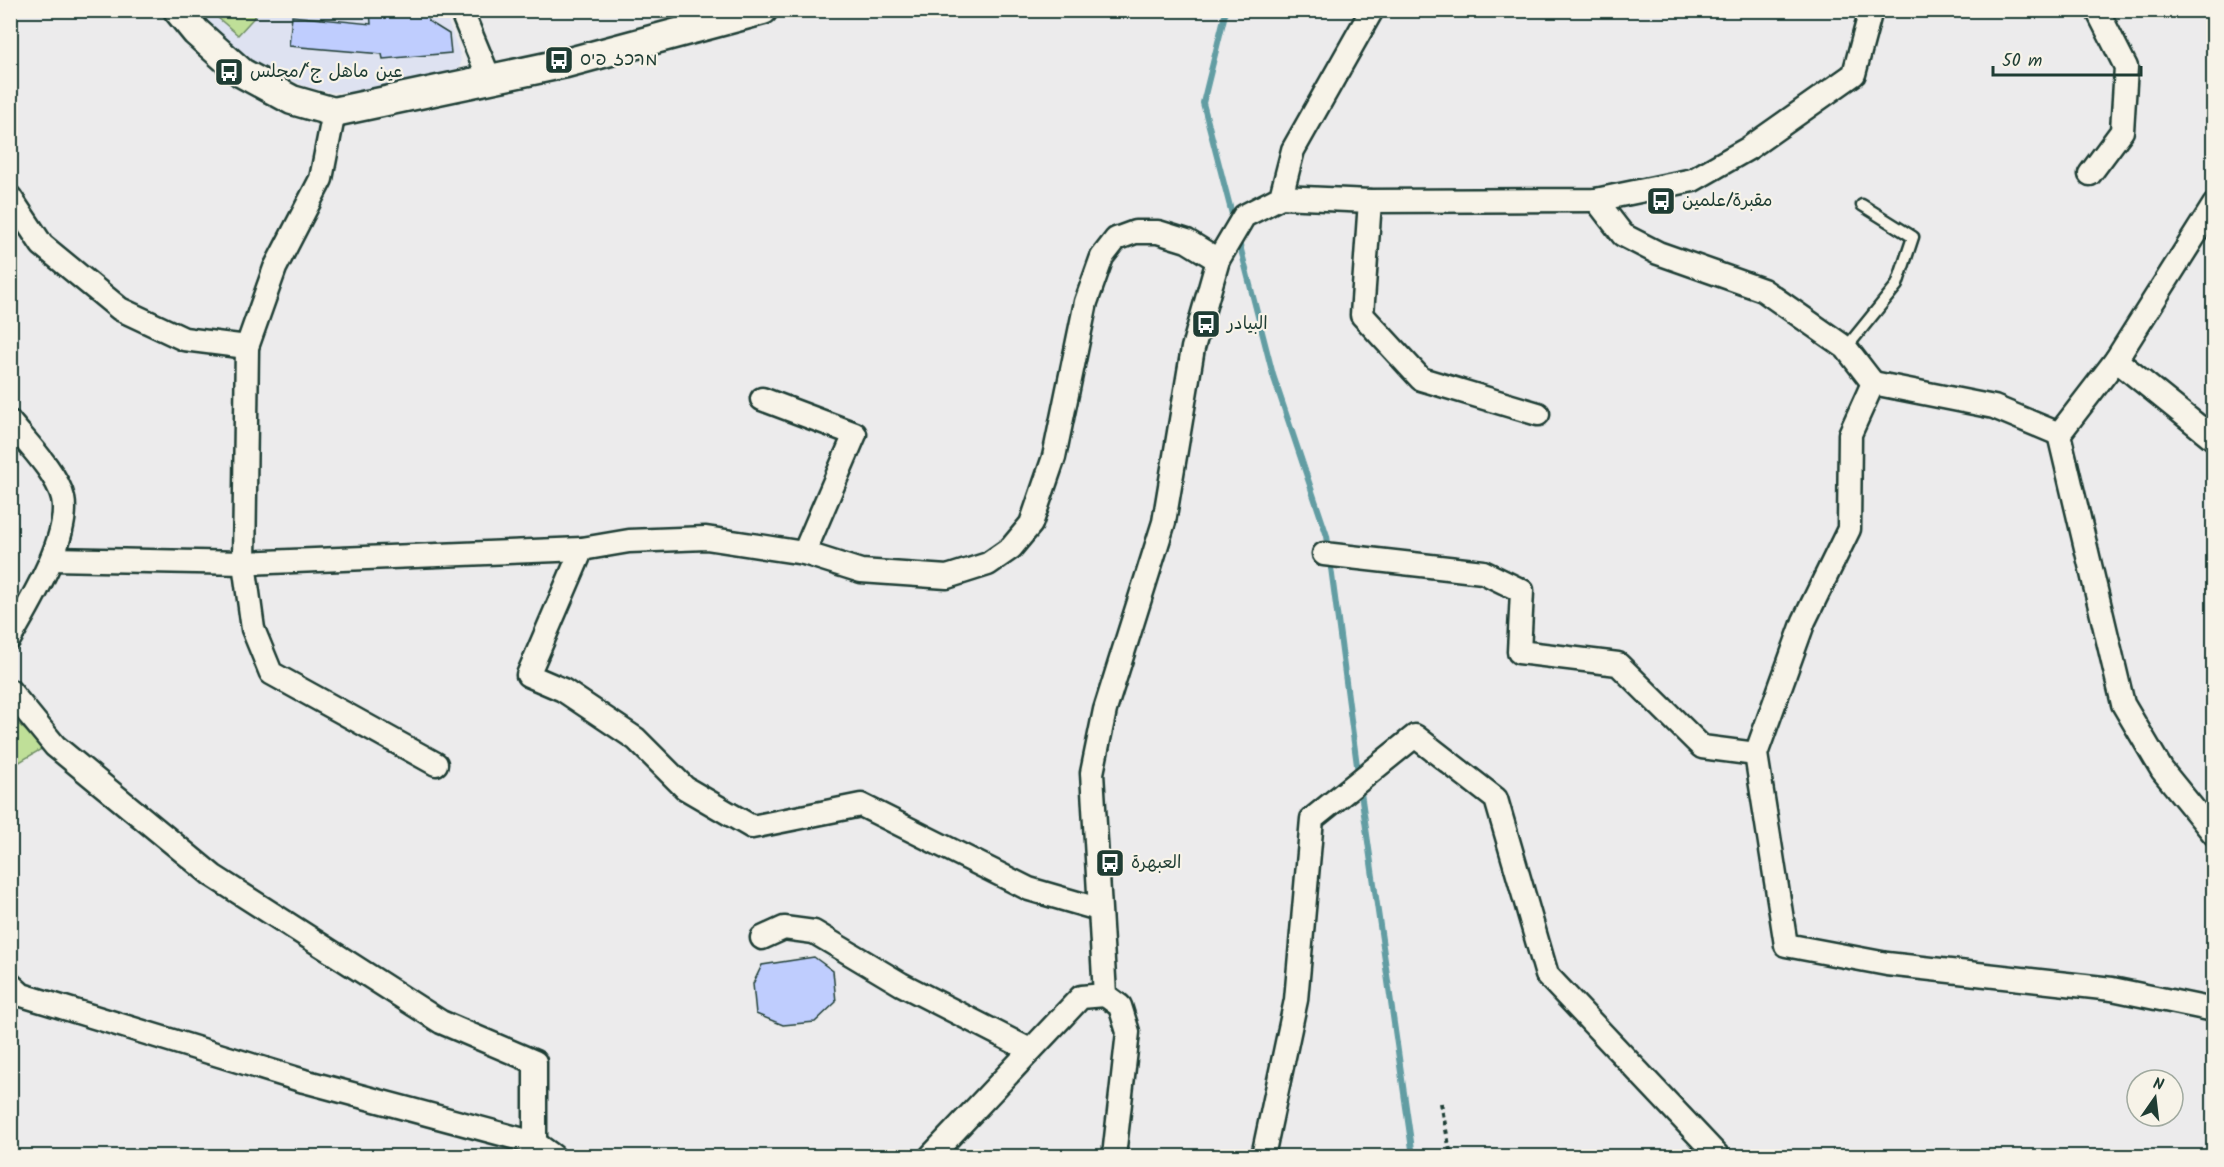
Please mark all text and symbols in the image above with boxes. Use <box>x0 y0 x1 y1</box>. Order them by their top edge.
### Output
scale bar <box>1993 39 2142 77</box>
bus stop icon: מרכז פיס <box>543 44 575 76</box>
place label: מרכז פיס <box>580 46 658 75</box>
text: 50 m <box>2002 47 2042 76</box>
bus stop icon: عين ماهل ج‘/مجلس <box>213 56 245 88</box>
place label: عين ماهل ج‘/مجلس <box>250 58 403 87</box>
bus stop icon: مقبرة/علمين <box>1645 185 1677 217</box>
place label: مقبرة/علمين <box>1682 187 1773 216</box>
bus stop icon: البيادر <box>1190 308 1222 340</box>
place label: البيادر <box>1225 310 1268 339</box>
bus stop icon: العبهرة <box>1094 847 1126 879</box>
place label: العبهرة <box>1131 849 1181 878</box>
north arrow <box>2125 1068 2185 1128</box>
text: N <box>2150 1072 2166 1098</box>

